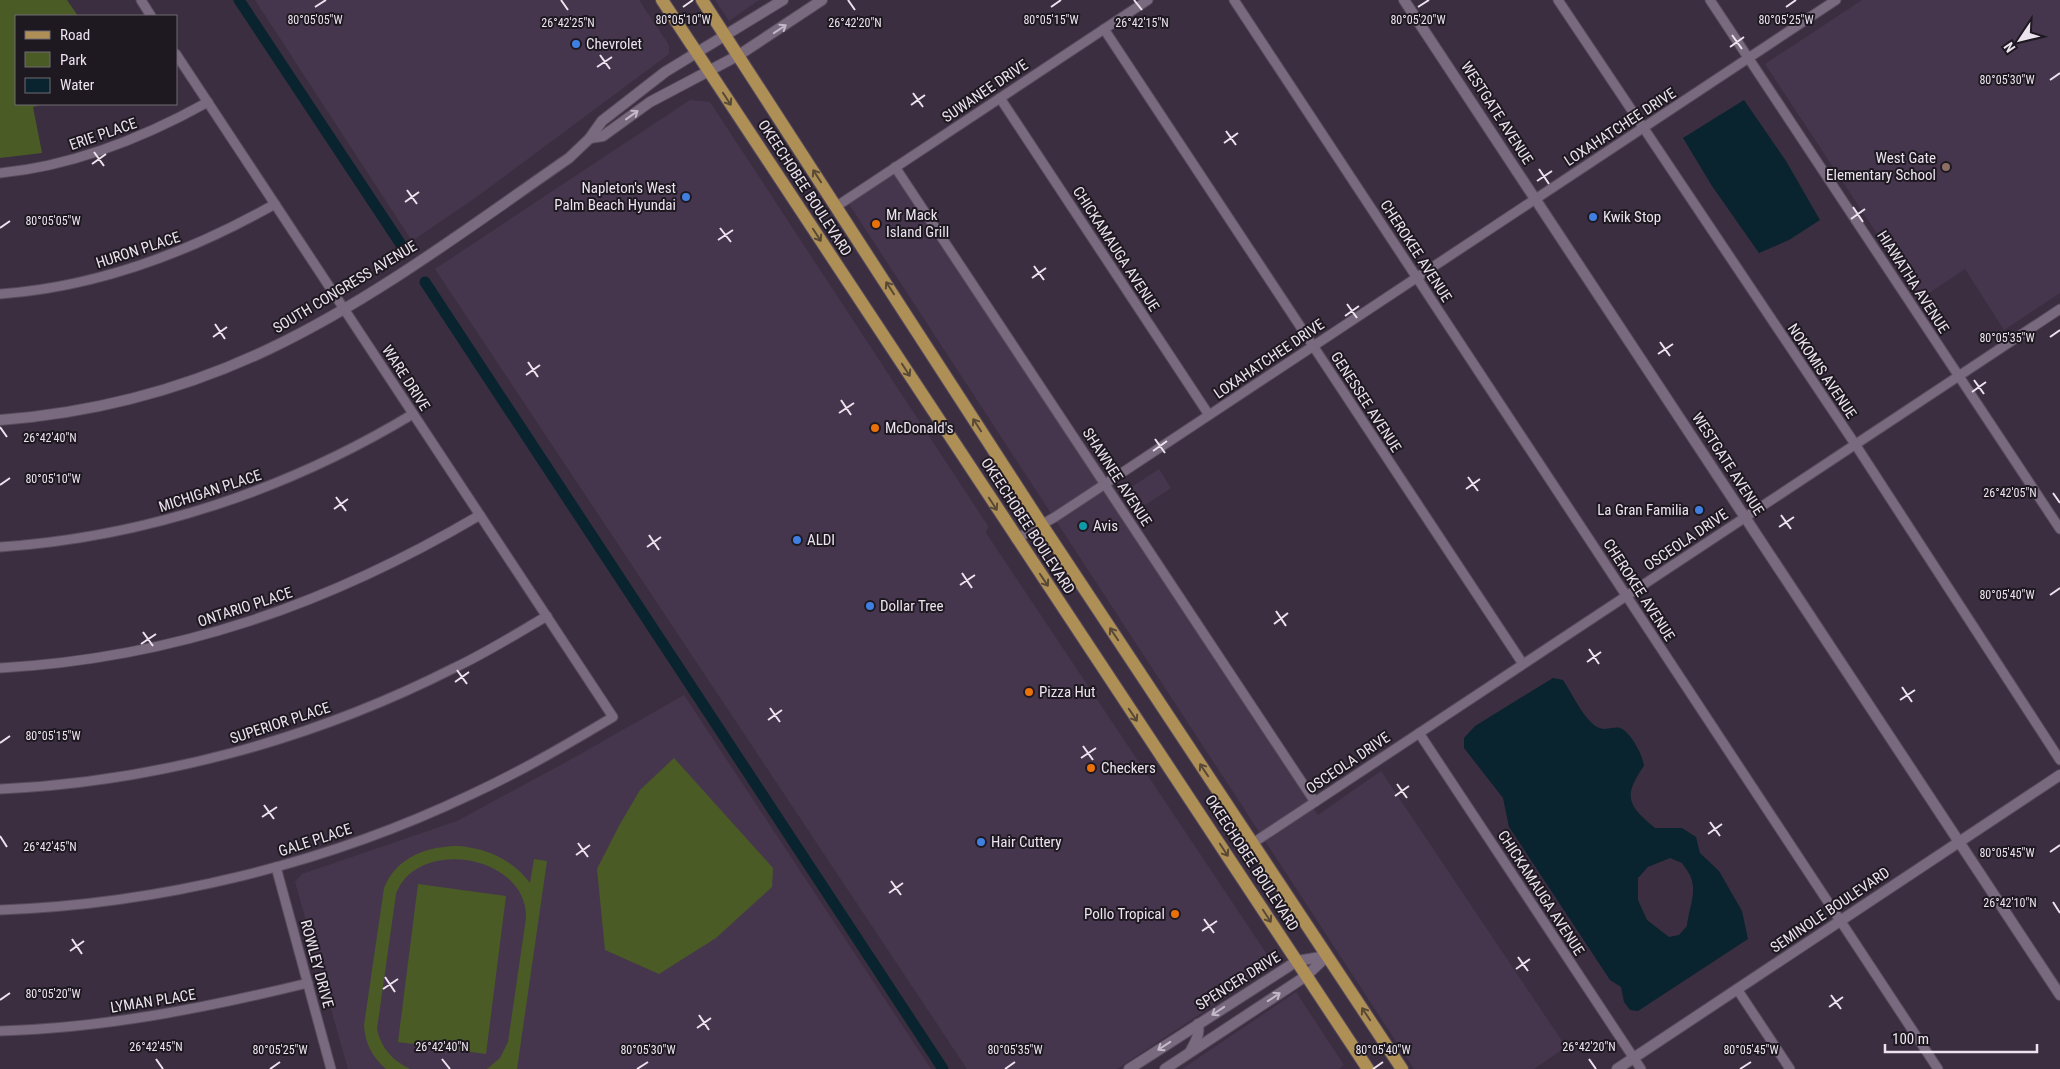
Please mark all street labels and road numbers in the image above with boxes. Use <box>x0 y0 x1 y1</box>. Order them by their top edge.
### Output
street label: SUWANEE DRIVE <box>939 56 1031 126</box>
street label: WESTGATE AVENUE <box>1457 58 1537 168</box>
street label: LOXAHATCHEE DRIVE <box>1561 84 1679 170</box>
street label: ERIE PLACE <box>67 114 139 154</box>
street label: OKEECHOBEE BOULEVARD <box>754 117 856 259</box>
street label: CHICKAMAUGA AVENUE <box>1069 183 1163 315</box>
street label: CHEROKEE AVENUE <box>1376 197 1456 305</box>
street label: HIAWATHA AVENUE <box>1873 227 1953 337</box>
street label: HURON PLACE <box>94 228 182 272</box>
street label: SOUTH CONGRESS AVENUE <box>270 237 420 337</box>
street label: LOXAHATCHEE DRIVE <box>1210 315 1328 403</box>
street label: NOKOMIS AVENUE <box>1784 320 1860 422</box>
street label: WARE DRIVE <box>378 342 434 414</box>
street label: GENESSEE AVENUE <box>1327 348 1405 456</box>
street label: WESTGATE AVENUE <box>1688 409 1768 519</box>
street label: SHAWNEE AVENUE <box>1079 425 1155 529</box>
street label: OKEECHOBEE BOULEVARD <box>977 455 1079 597</box>
street label: MICHIGAN PLACE <box>156 466 264 516</box>
street label: OSCEOLA DRIVE <box>1641 505 1731 575</box>
street label: CHEROKEE AVENUE <box>1599 536 1679 644</box>
street label: ONTARIO PLACE <box>195 583 295 631</box>
street label: SUPERIOR PLACE <box>228 698 332 748</box>
street label: OSCEOLA DRIVE <box>1303 728 1393 798</box>
street label: OKEECHOBEE BOULEVARD <box>1201 792 1303 934</box>
street label: GALE PLACE <box>276 820 354 860</box>
street label: CHICKAMAUGA AVENUE <box>1494 827 1588 959</box>
street label: SEMINOLE BOULEVARD <box>1767 863 1893 957</box>
street label: ROWLEY DRIVE <box>297 918 337 1010</box>
street label: SPENCER DRIVE <box>1192 948 1284 1014</box>
street label: LYMAN PLACE <box>109 985 197 1017</box>

